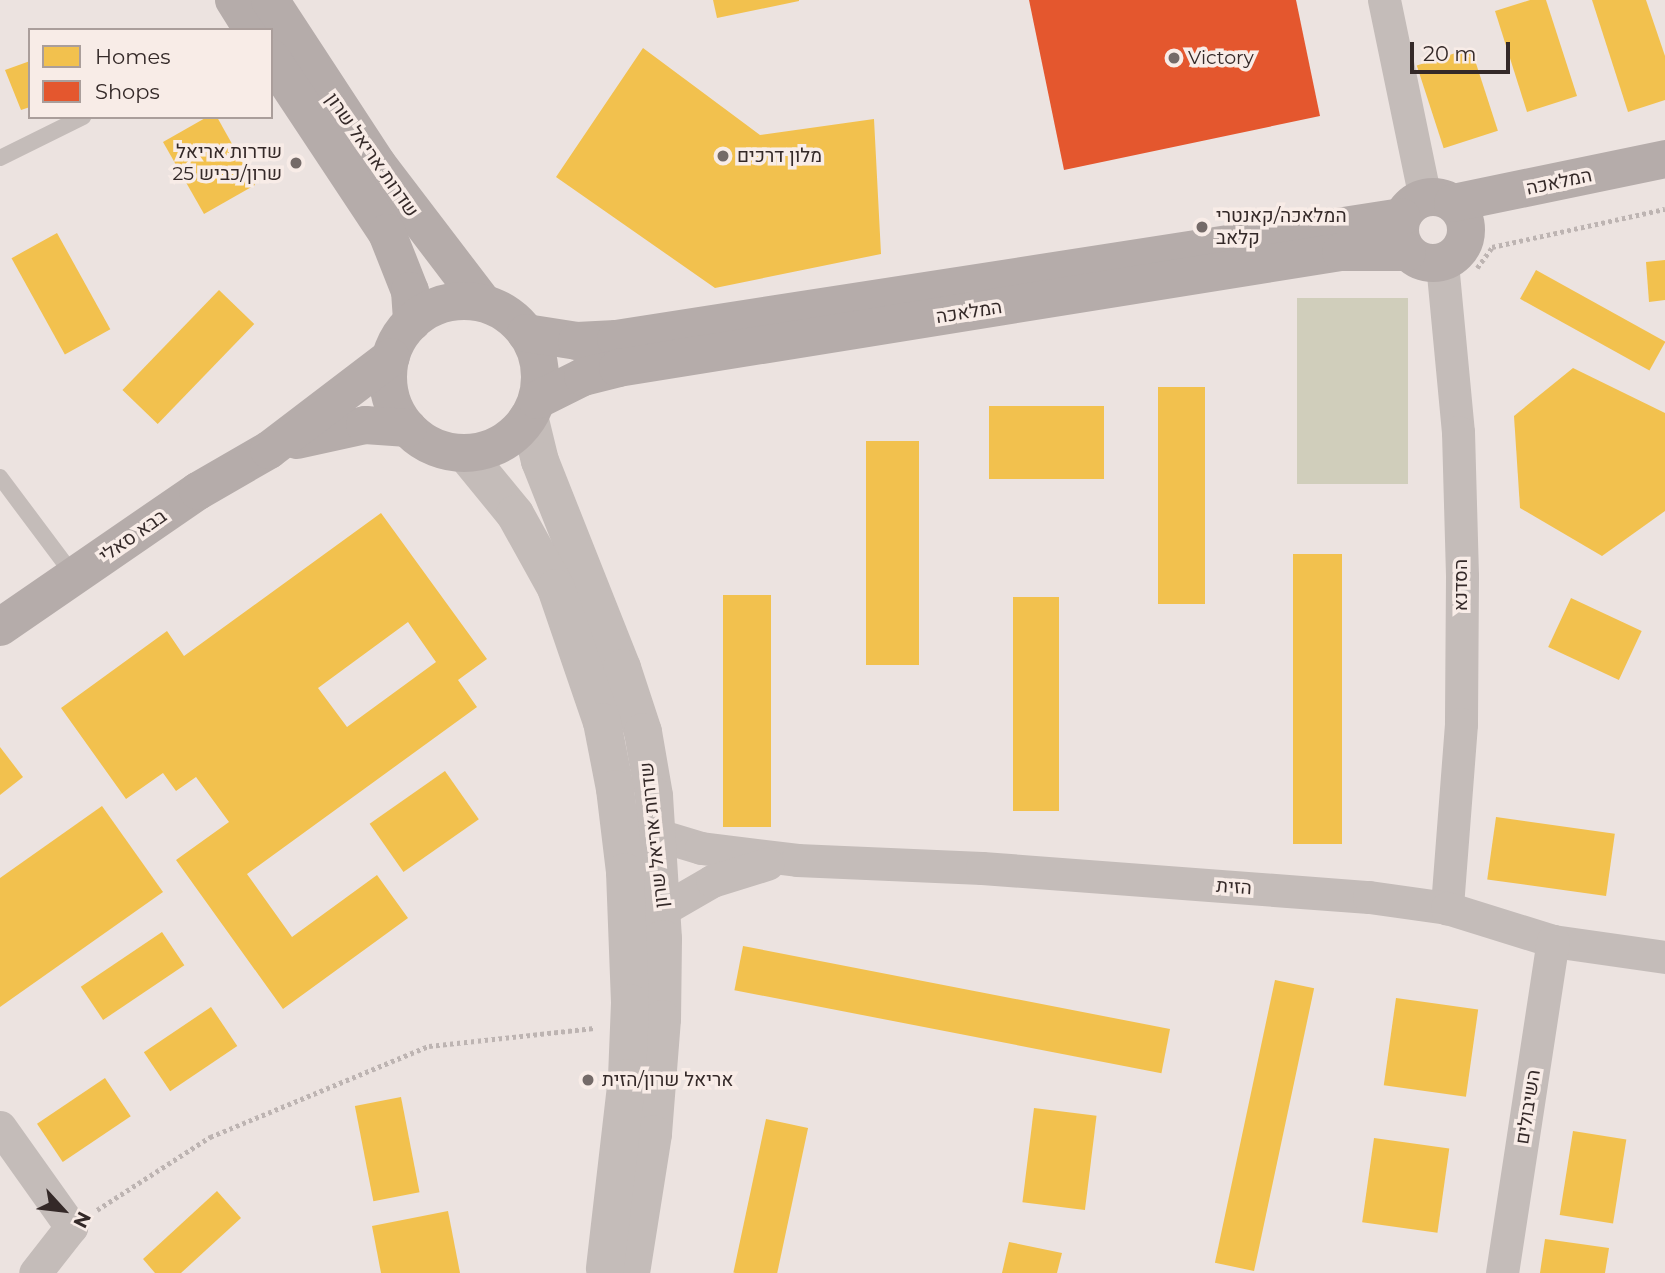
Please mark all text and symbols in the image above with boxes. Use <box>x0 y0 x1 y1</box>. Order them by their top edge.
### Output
legend <box>28 28 273 119</box>
scale bar <box>1413 28 1513 72</box>
text: 20 m <box>1423 41 1477 66</box>
text: Homes <box>95 44 170 69</box>
place label: Victory <box>1188 47 1254 69</box>
marker: Victory <box>1166 50 1182 66</box>
text: Shops <box>95 79 160 104</box>
street label: שדרות אריאל שרון <box>321 88 423 222</box>
place label: שדרות אריאל שרון/כביש 25 <box>173 141 282 185</box>
place label: מלון דרכים <box>737 145 822 167</box>
marker: מלון דרכים <box>715 148 731 164</box>
marker: שדרות אריאל שרון/כביש 25 <box>288 155 304 171</box>
street label: המלאכה <box>1524 164 1594 200</box>
place label: המלאכה/קאנטרי קלאב <box>1216 205 1347 249</box>
marker: המלאכה/קאנטרי קלאב <box>1194 219 1210 235</box>
street label: המלאכה <box>934 296 1004 328</box>
street label: בבא סאלי <box>95 505 171 567</box>
street label: הסדנא <box>1450 559 1472 611</box>
street label: שדרות אריאל שרון <box>635 761 673 909</box>
street label: הזית <box>1216 874 1252 900</box>
street label: השיבולים <box>1511 1068 1545 1146</box>
place label: אריאל שרון/הזית <box>602 1069 734 1091</box>
marker: אריאל שרון/הזית <box>580 1072 596 1088</box>
north arrow <box>28 1175 98 1245</box>
text: N <box>68 1208 96 1232</box>

